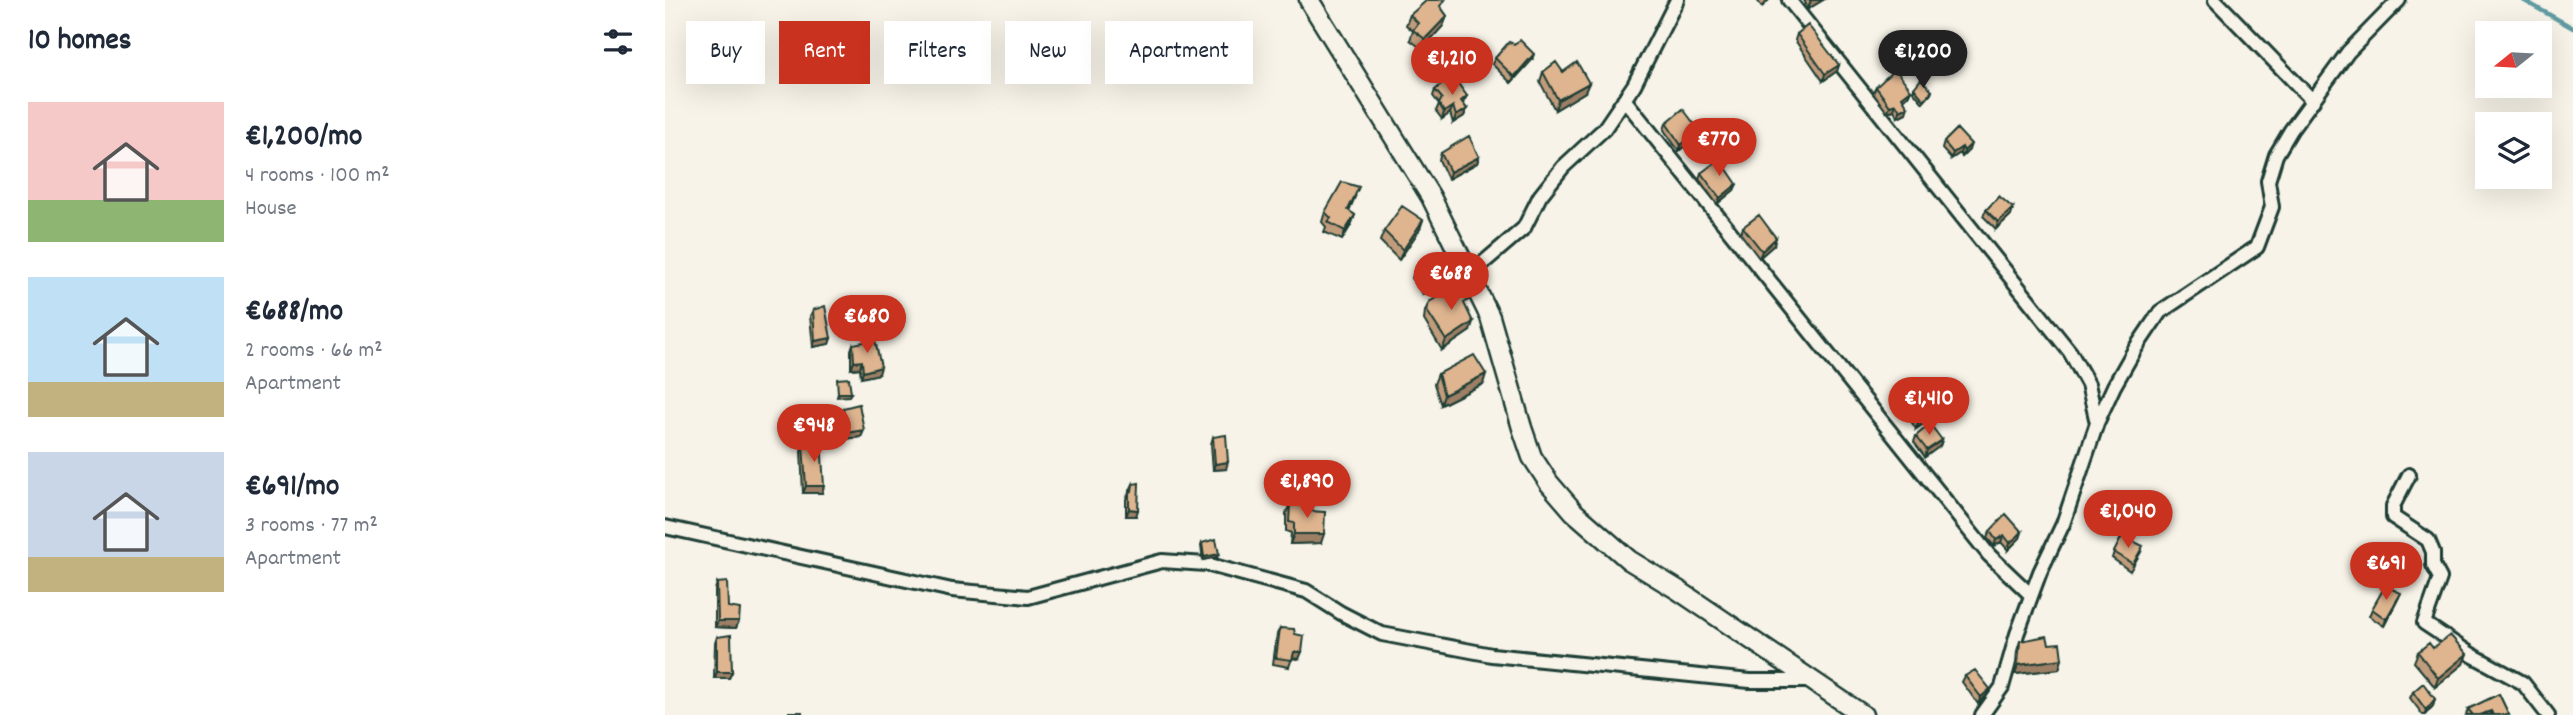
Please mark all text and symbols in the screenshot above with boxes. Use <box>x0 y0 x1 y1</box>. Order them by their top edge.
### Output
text: 10 homes <box>28 21 131 64</box>
chip: Buy <box>686 21 765 84</box>
chip: Rent <box>779 21 870 84</box>
chip: Filters <box>884 21 991 84</box>
chip: New <box>1005 21 1091 84</box>
chip: Apartment <box>1105 21 1253 84</box>
north arrow <box>2475 21 2551 98</box>
map controls <box>2475 21 2552 189</box>
icon: filters <box>599 23 637 61</box>
pin: €1,200 <box>1866 31 1980 90</box>
text: €1,200 <box>1894 36 1952 69</box>
pin: €1,210 <box>1395 38 1509 97</box>
text: €1,210 <box>1427 43 1477 76</box>
button: layers <box>2475 112 2552 189</box>
text: €1,200/mo <box>245 117 362 160</box>
pin: €770 <box>1678 118 1760 178</box>
text: €770 <box>1698 124 1741 157</box>
icon: home <box>84 130 168 214</box>
text: 4 rooms · 100 m² <box>245 160 390 193</box>
text: House <box>245 193 297 226</box>
pin: €688 <box>1410 252 1492 312</box>
text: €688 <box>1430 258 1472 291</box>
text: €688/mo <box>245 292 343 335</box>
pin: €680 <box>826 296 908 355</box>
text: €680 <box>844 301 890 334</box>
icon: home <box>84 305 168 389</box>
text: 2 rooms · 66 m² <box>245 335 383 368</box>
text: Apartment <box>245 368 341 401</box>
pin: €1,410 <box>1872 378 1986 437</box>
text: €1,410 <box>1904 383 1954 416</box>
pin: €948 <box>773 405 855 464</box>
text: €948 <box>793 410 835 443</box>
pin: €1,890 <box>1250 461 1364 520</box>
text: €1,890 <box>1280 466 1334 499</box>
text: €691/mo <box>245 467 339 510</box>
icon: home <box>84 480 168 564</box>
pin: €1,040 <box>2071 490 2185 550</box>
text: €1,040 <box>2100 496 2156 529</box>
text: 3 rooms · 77 m² <box>245 510 378 543</box>
pin: €691 <box>2345 542 2427 602</box>
text: Apartment <box>245 543 341 576</box>
text: €691 <box>2366 548 2406 581</box>

